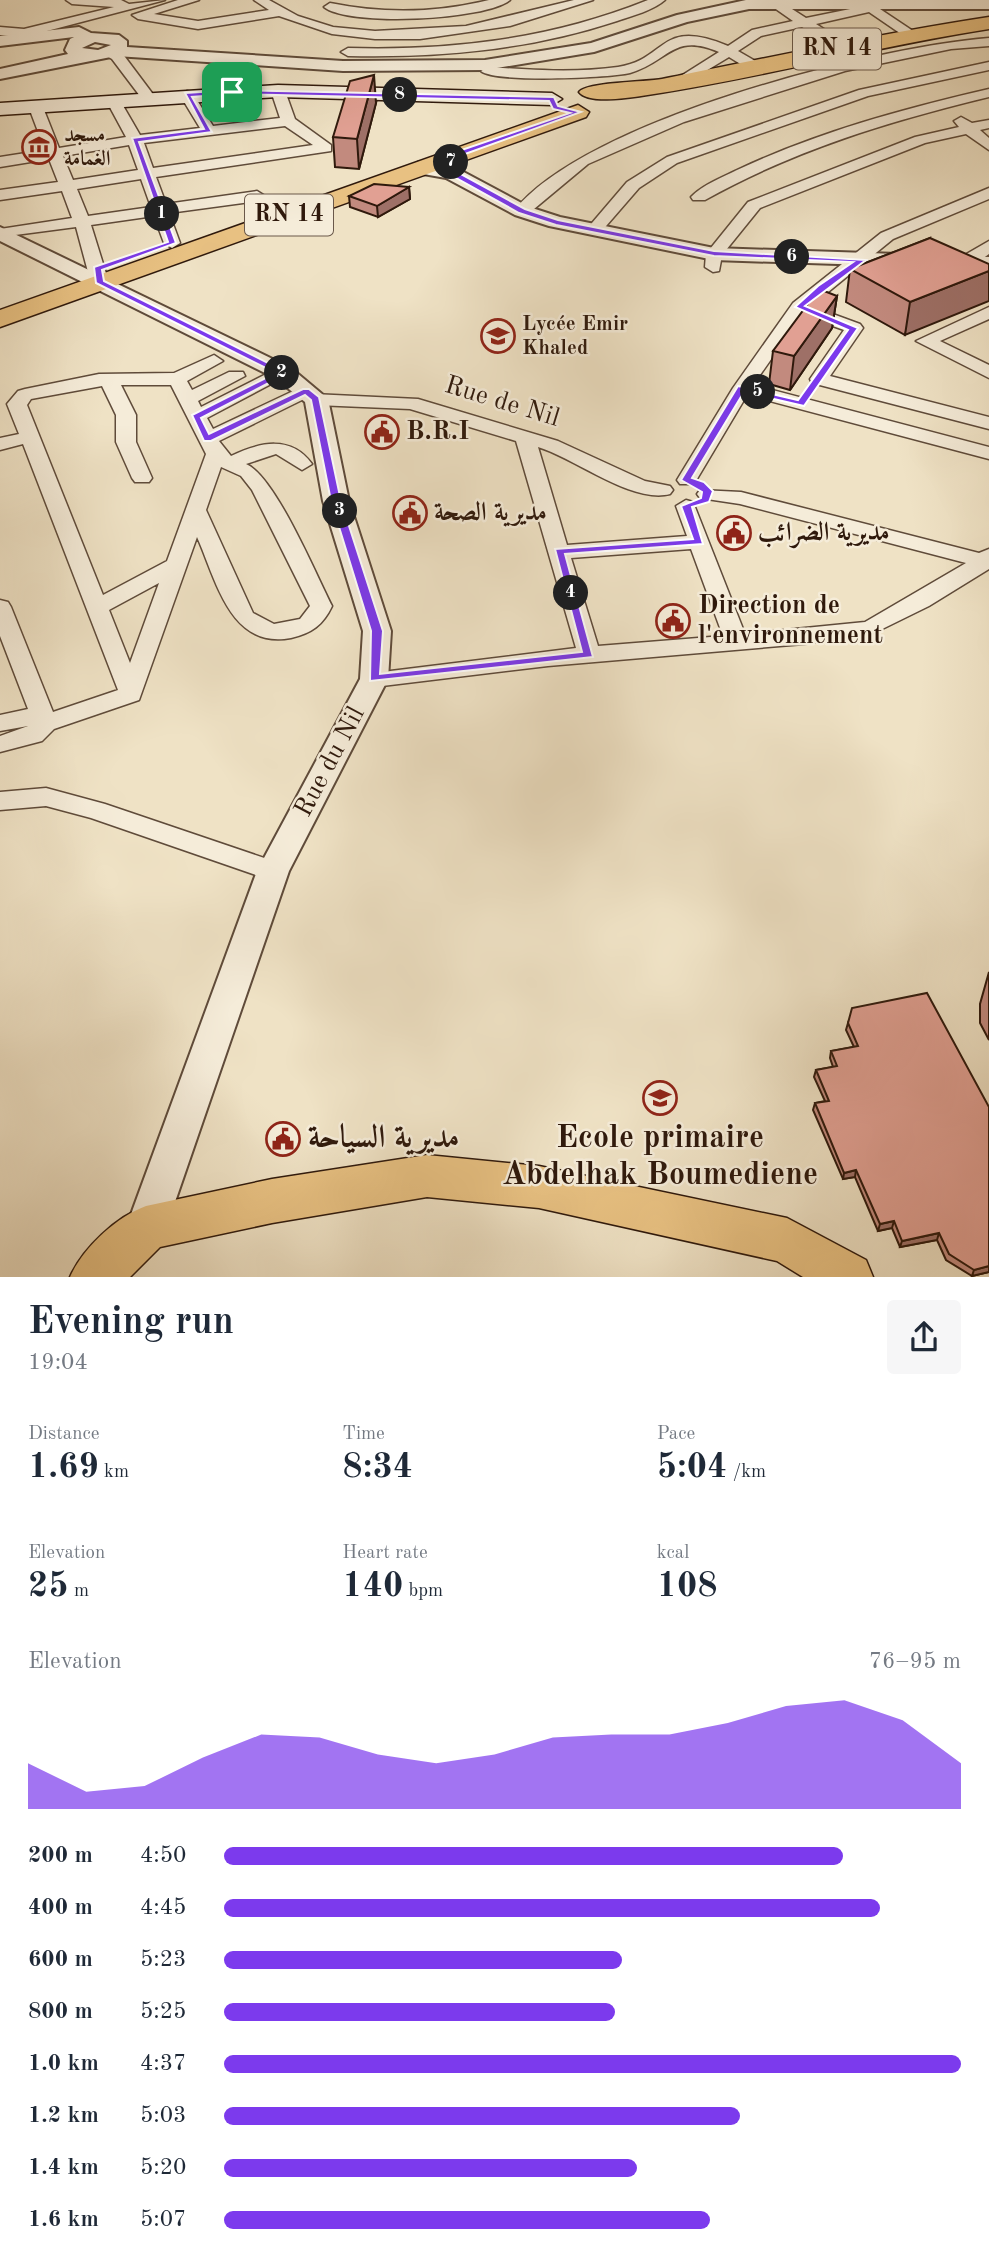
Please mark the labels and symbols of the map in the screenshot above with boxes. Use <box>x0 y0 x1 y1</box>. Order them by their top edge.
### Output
road number: RN 14 <box>793 28 881 70</box>
pin <box>202 62 262 122</box>
pin: 8 <box>382 78 418 112</box>
place label: مسجد الغمامة <box>64 125 111 170</box>
museum icon: مسجد الغمامة <box>20 128 58 166</box>
pin: 7 <box>434 144 468 180</box>
road number: RN 14 <box>245 195 333 236</box>
pin: 1 <box>144 196 180 232</box>
pin: 6 <box>774 240 810 274</box>
place label: Lycée Emir Khaled <box>522 314 628 359</box>
school or university icon: Lycée Emir Khaled <box>479 317 517 355</box>
pin: 2 <box>264 356 300 390</box>
street label: Rue de Nil <box>441 372 563 432</box>
pin: 5 <box>740 374 776 410</box>
public building icon: B.R.I <box>363 413 401 451</box>
place label: B.R.I <box>406 419 469 445</box>
pin: 3 <box>322 494 358 528</box>
public building icon: مديرية الصحة <box>391 494 429 532</box>
place label: مديرية الصحة <box>434 500 547 527</box>
public building icon: مديرية الضرائب <box>715 514 753 552</box>
place label: مديرية الضرائب <box>758 520 890 549</box>
pin: 4 <box>554 576 588 610</box>
place label: Direction de l'environnement <box>698 593 883 649</box>
public building icon: Direction de l'environnement <box>654 602 692 640</box>
street label: Rue du Nil <box>290 703 370 821</box>
school or university icon: Ecole primaire Abdelhak Boumediene <box>641 1079 679 1117</box>
public building icon: مديرية السياحة <box>264 1120 302 1158</box>
place label: مديرية السياحة <box>308 1122 459 1156</box>
place label: Ecole primaire Abdelhak Boumediene <box>502 1123 818 1192</box>

